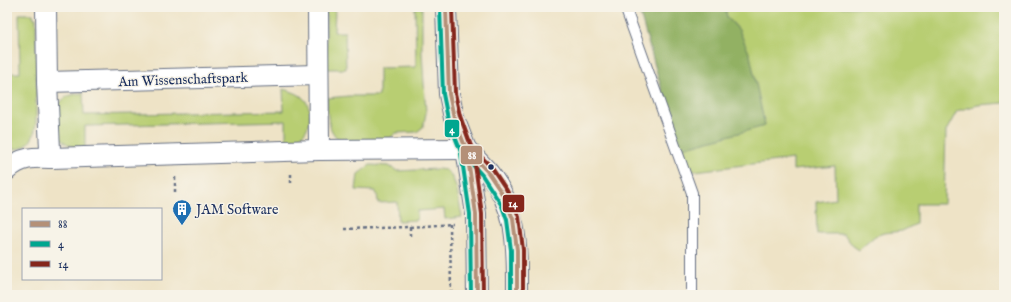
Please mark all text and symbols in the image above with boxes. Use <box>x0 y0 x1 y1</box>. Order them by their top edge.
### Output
street label: Am Wissenschaftspark <box>117 69 249 91</box>
line badge: 4 <box>444 119 460 138</box>
text: 4 <box>448 123 455 137</box>
line badge: 88 <box>460 145 483 165</box>
text: 88 <box>468 149 476 163</box>
unlabelled marker <box>486 162 496 172</box>
line badge: 14 <box>502 194 525 213</box>
text: 14 <box>508 197 518 211</box>
building icon: JAM Software <box>171 198 193 226</box>
place label: JAM Software <box>194 201 279 219</box>
legend <box>22 208 162 280</box>
text: 88 <box>58 217 68 232</box>
text: 4 <box>58 237 64 252</box>
text: 14 <box>58 257 68 272</box>

